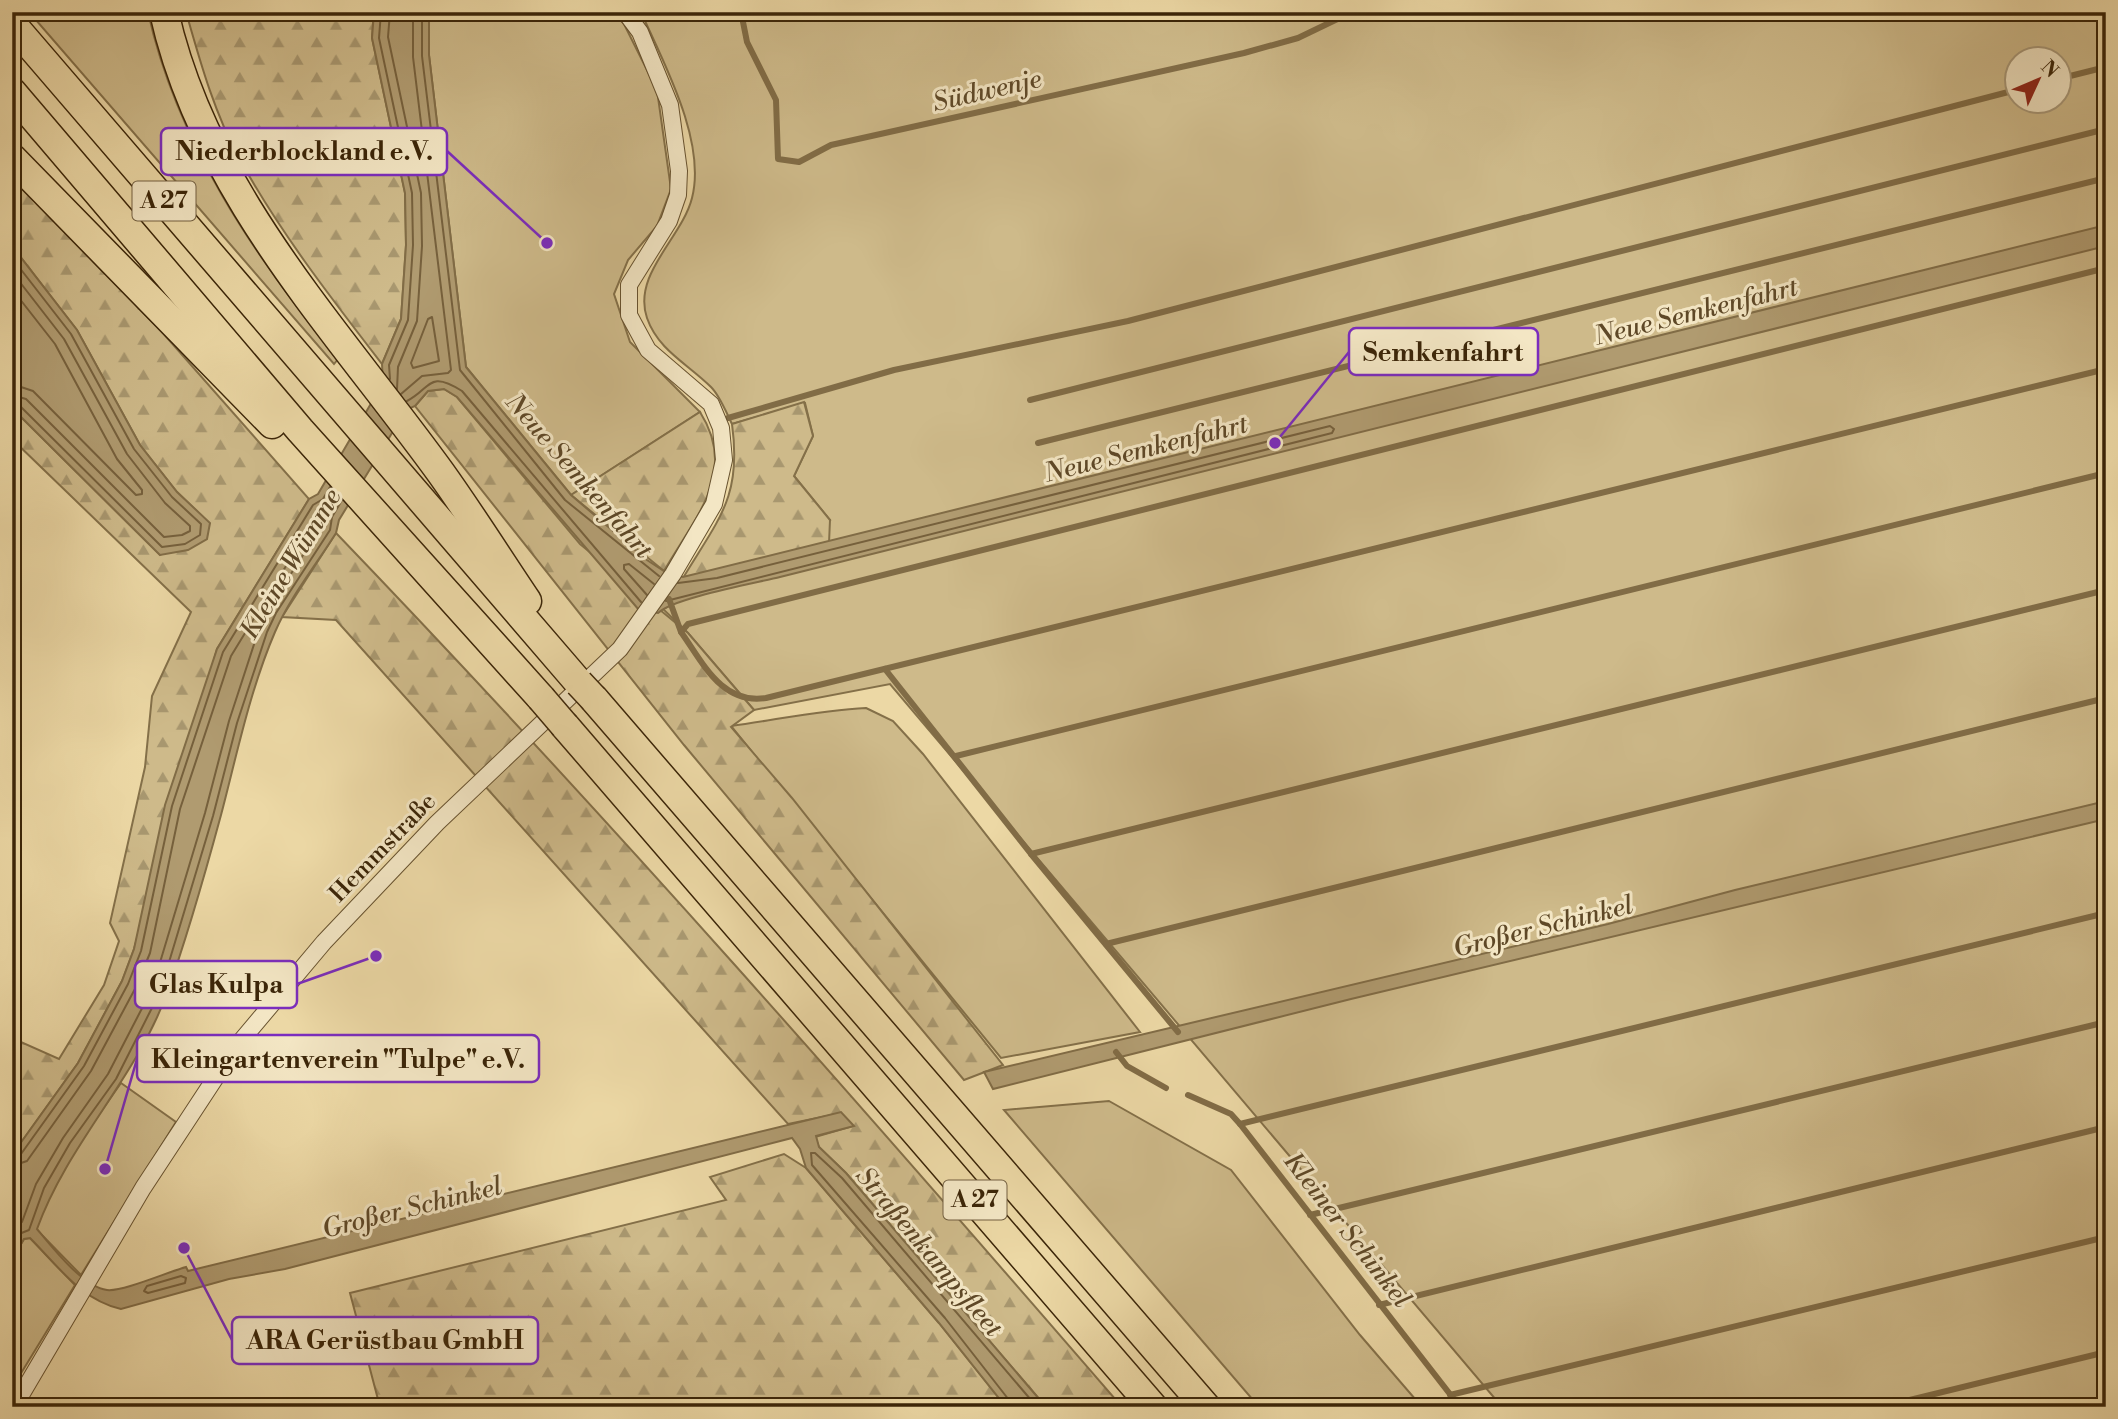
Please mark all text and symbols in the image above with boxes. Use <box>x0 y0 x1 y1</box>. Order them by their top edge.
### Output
north arrow <box>2002 46 2072 116</box>
text: N <box>2036 55 2063 83</box>
water label: Südwenje <box>929 63 1045 119</box>
callout: Niederblockland e.V. <box>161 128 447 175</box>
text: Niederblockland e.V. <box>175 136 433 168</box>
road number: A 27 <box>132 182 196 220</box>
water label: Neue Semkenfahrt <box>1590 271 1801 353</box>
callout: Semkenfahrt <box>1349 328 1538 375</box>
text: Semkenfahrt <box>1363 337 1524 369</box>
water label: Neue Semkenfahrt <box>498 386 660 565</box>
water label: Neue Semkenfahrt <box>1040 408 1251 490</box>
water label: Kleine Wümme <box>234 483 348 645</box>
street label: Hemmstraße <box>323 787 443 909</box>
water label: Großer Schinkel <box>1450 889 1637 965</box>
callout: Glas Kulpa <box>135 961 297 1008</box>
text: Glas Kulpa <box>149 969 284 1001</box>
callout: Kleingartenverein "Tulpe" e.V. <box>137 1035 539 1082</box>
text: Kleingartenverein "Tulpe" e.V. <box>151 1044 525 1076</box>
water label: Kleiner Schinkel <box>1276 1146 1418 1315</box>
water label: Straßenkampsfleet <box>849 1161 1010 1344</box>
water label: Großer Schinkel <box>319 1170 506 1246</box>
road number: A 27 <box>944 1180 1006 1219</box>
callout: ARA Gerüstbau GmbH <box>232 1317 538 1364</box>
text: ARA Gerüstbau GmbH <box>245 1325 525 1357</box>

